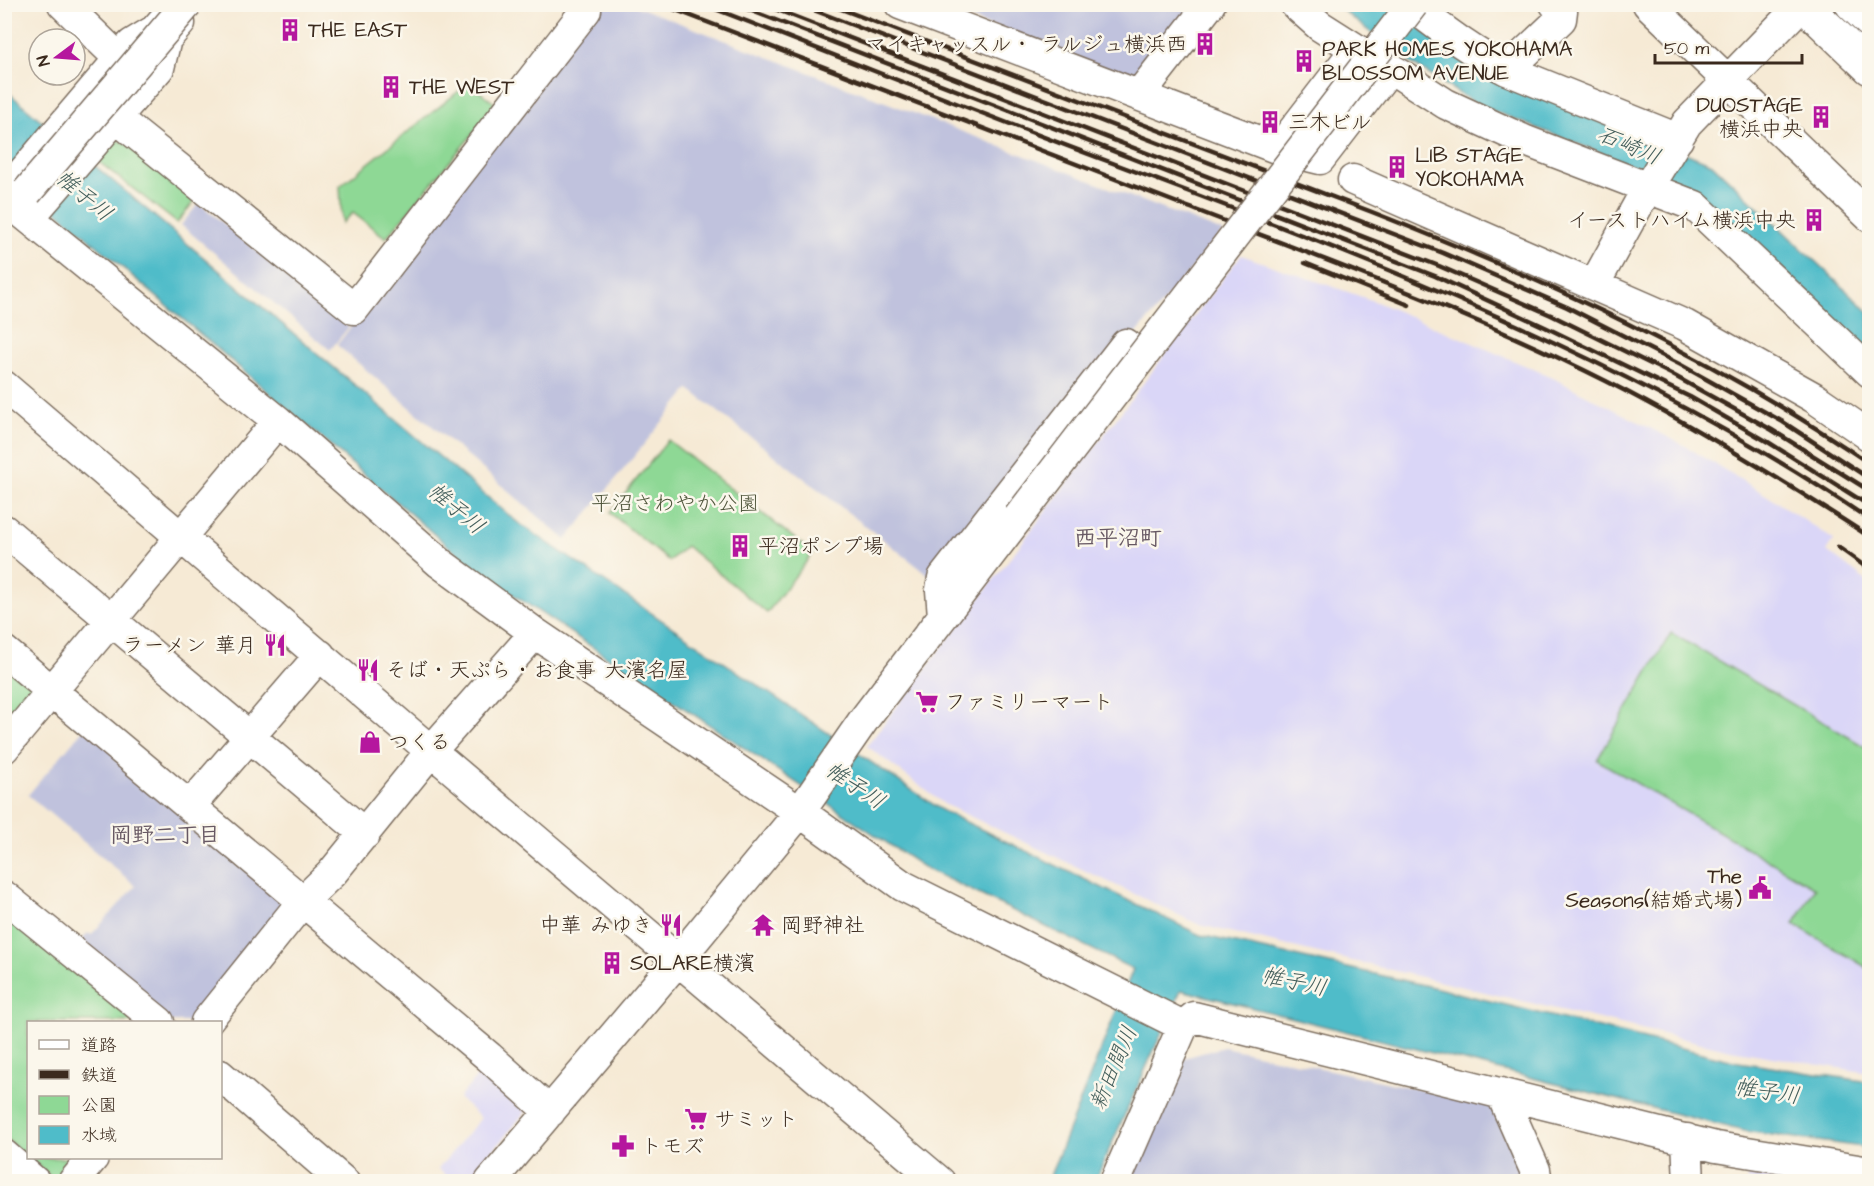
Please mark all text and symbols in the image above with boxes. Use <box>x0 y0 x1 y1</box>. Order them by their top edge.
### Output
place label: THE EAST <box>308 16 408 45</box>
building icon: THE EAST <box>277 17 303 43</box>
north arrow <box>27 27 87 87</box>
scale bar <box>1655 27 1802 65</box>
place label: マイキャッスル・ ラルジュ横浜西 <box>865 30 1187 59</box>
building icon: マイキャッスル・ ラルジュ横浜西 <box>1192 31 1218 57</box>
place label: PARK HOMES YOKOHAMA BLOSSOM AVENUE <box>1322 35 1573 88</box>
text: 50 m <box>1664 36 1709 61</box>
building icon: PARK HOMES YOKOHAMA BLOSSOM AVENUE <box>1291 48 1317 74</box>
text: N <box>32 53 55 69</box>
place label: THE WEST <box>409 73 515 102</box>
building icon: THE WEST <box>378 74 404 100</box>
place label: DUOSTAGE 横浜中央 <box>1697 91 1804 144</box>
building icon: DUOSTAGE 横浜中央 <box>1808 104 1834 130</box>
place label: 三木ビル <box>1288 108 1372 137</box>
building icon: 三木ビル <box>1257 109 1283 135</box>
water label: 石崎川 <box>1593 119 1665 173</box>
place label: LIB STAGE YOKOHAMA <box>1415 141 1525 194</box>
building icon: LIB STAGE YOKOHAMA <box>1384 154 1410 180</box>
water label: 帷子川 <box>49 163 119 229</box>
place label: イーストハイム横浜中央 <box>1567 206 1796 235</box>
building icon: イーストハイム横浜中央 <box>1801 207 1827 233</box>
water label: 帷子川 <box>421 476 491 542</box>
park label: 平沼さわやか公園 <box>591 489 759 518</box>
district label: 西平沼町 <box>1074 523 1162 554</box>
place label: 平沼ポンプ場 <box>758 532 884 561</box>
building icon: 平沼ポンプ場 <box>727 533 753 559</box>
place label: ラーメン 華月 <box>123 631 257 660</box>
restaurant icon: ラーメン 華月 <box>262 632 288 658</box>
place label: そば・天ぷら・お食事 大濱名屋 <box>386 656 688 685</box>
restaurant icon: そば・天ぷら・お食事 大濱名屋 <box>355 657 381 683</box>
place label: ファミリーマート <box>945 688 1113 717</box>
supermarket icon: ファミリーマート <box>914 689 940 715</box>
place label: つくる <box>388 728 451 757</box>
shop icon: つくる <box>357 729 383 755</box>
water label: 帷子川 <box>819 755 891 817</box>
district label: 岡野二丁目 <box>110 820 220 851</box>
place label: The Seasons(結婚式場) <box>1565 862 1742 915</box>
public building icon: The Seasons(結婚式場) <box>1747 875 1773 901</box>
place label: 中華 みゆき <box>540 911 653 940</box>
place label: 岡野神社 <box>781 911 865 940</box>
restaurant icon: 中華 みゆき <box>658 912 684 938</box>
temple icon: 岡野神社 <box>750 912 776 938</box>
place label: SOLARE横濱 <box>630 949 755 978</box>
building icon: SOLARE横濱 <box>599 950 625 976</box>
water label: 帷子川 <box>1258 960 1330 1004</box>
legend <box>27 1021 222 1159</box>
water label: 新田間川 <box>1083 1021 1145 1115</box>
text: 道路 <box>81 1033 117 1058</box>
text: 鉄道 <box>81 1063 117 1088</box>
water label: 帷子川 <box>1732 1072 1802 1112</box>
text: 公園 <box>81 1093 117 1118</box>
place label: サミット <box>714 1105 798 1134</box>
supermarket icon: サミット <box>683 1106 709 1132</box>
text: 水域 <box>81 1123 117 1148</box>
place label: トモズ <box>641 1132 704 1161</box>
pharmacy icon: トモズ <box>610 1133 636 1159</box>

